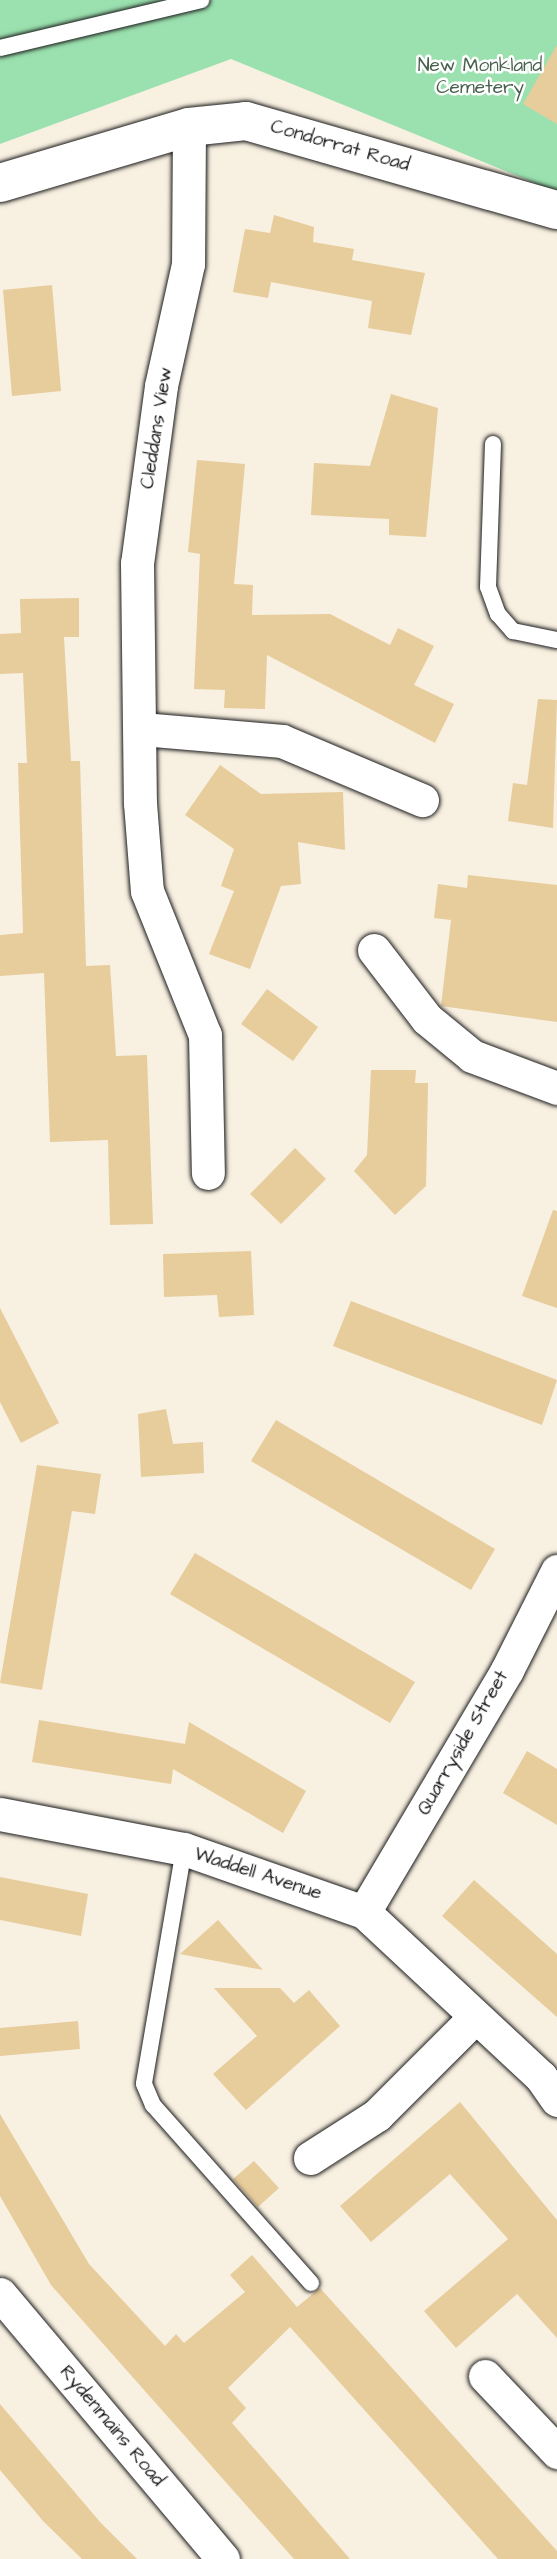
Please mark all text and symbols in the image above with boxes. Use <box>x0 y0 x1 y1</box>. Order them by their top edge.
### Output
park label: New Monkland Cemetery <box>418 55 542 99</box>
street label: Condorrat Road <box>268 115 412 177</box>
street label: Cleddans View <box>136 366 178 490</box>
street label: Quarryside Street <box>412 1667 514 1819</box>
street label: Waddell Avenue <box>191 1843 325 1905</box>
street label: Rydenmains Road <box>55 2361 169 2491</box>

